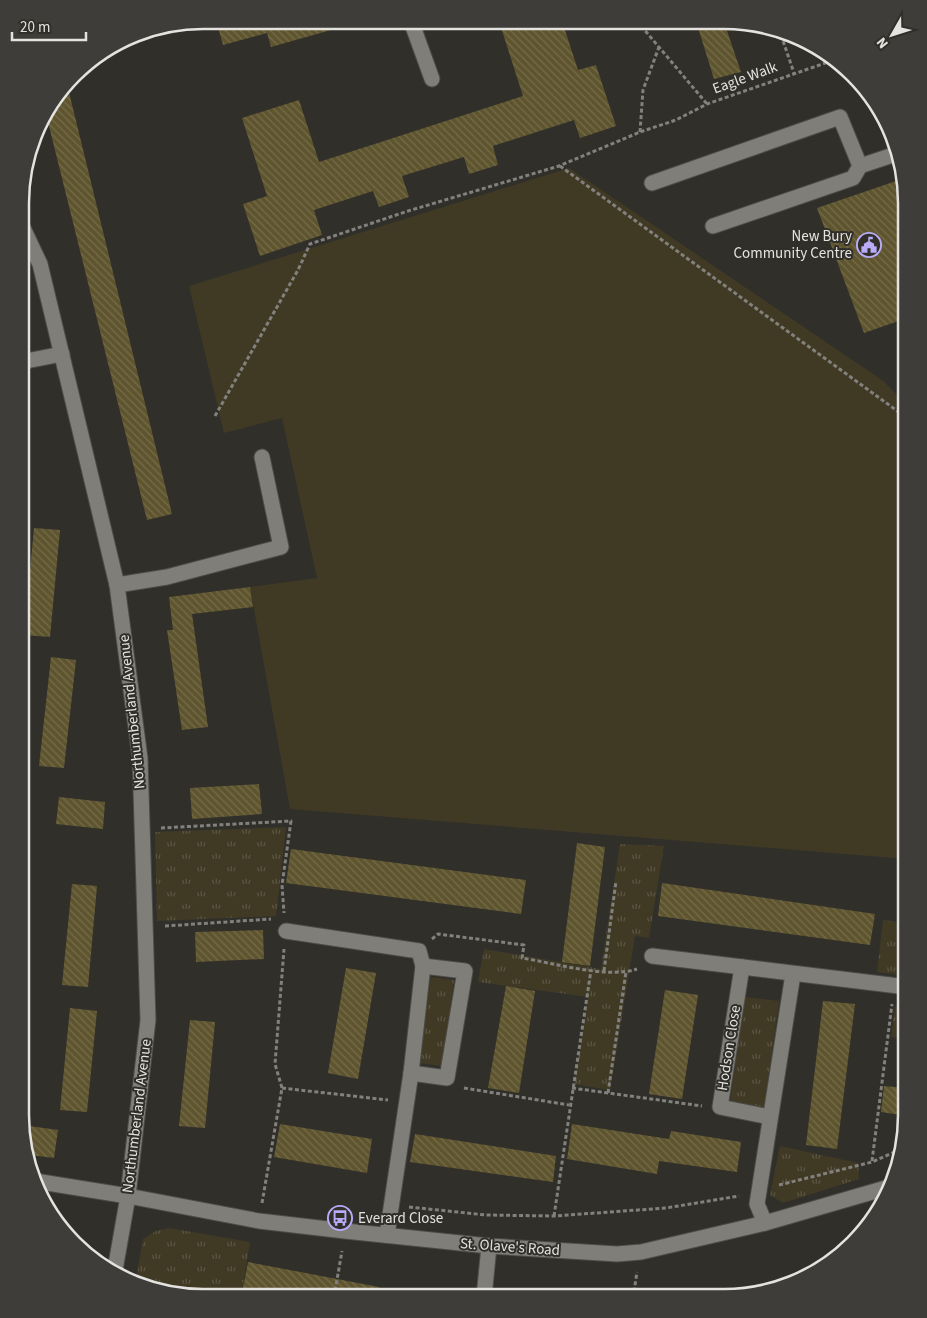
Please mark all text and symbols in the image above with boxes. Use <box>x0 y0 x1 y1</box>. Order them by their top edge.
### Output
scale bar <box>12 10 86 42</box>
north arrow <box>867 10 917 60</box>
text: 20 m <box>20 17 50 38</box>
text: N <box>872 33 893 52</box>
street label: Eagle Walk <box>710 56 781 99</box>
place label: New Bury Community Centre <box>734 226 852 264</box>
public building icon: New Bury Community Centre <box>856 232 882 258</box>
street label: Northumberland Avenue <box>113 634 151 790</box>
street label: Hodson Close <box>712 1004 746 1092</box>
street label: Northumberland Avenue <box>117 1038 157 1194</box>
bus stop icon: Everard Close <box>327 1205 353 1231</box>
place label: Everard Close <box>358 1208 443 1229</box>
street label: St. Olave's Road <box>459 1233 561 1261</box>

